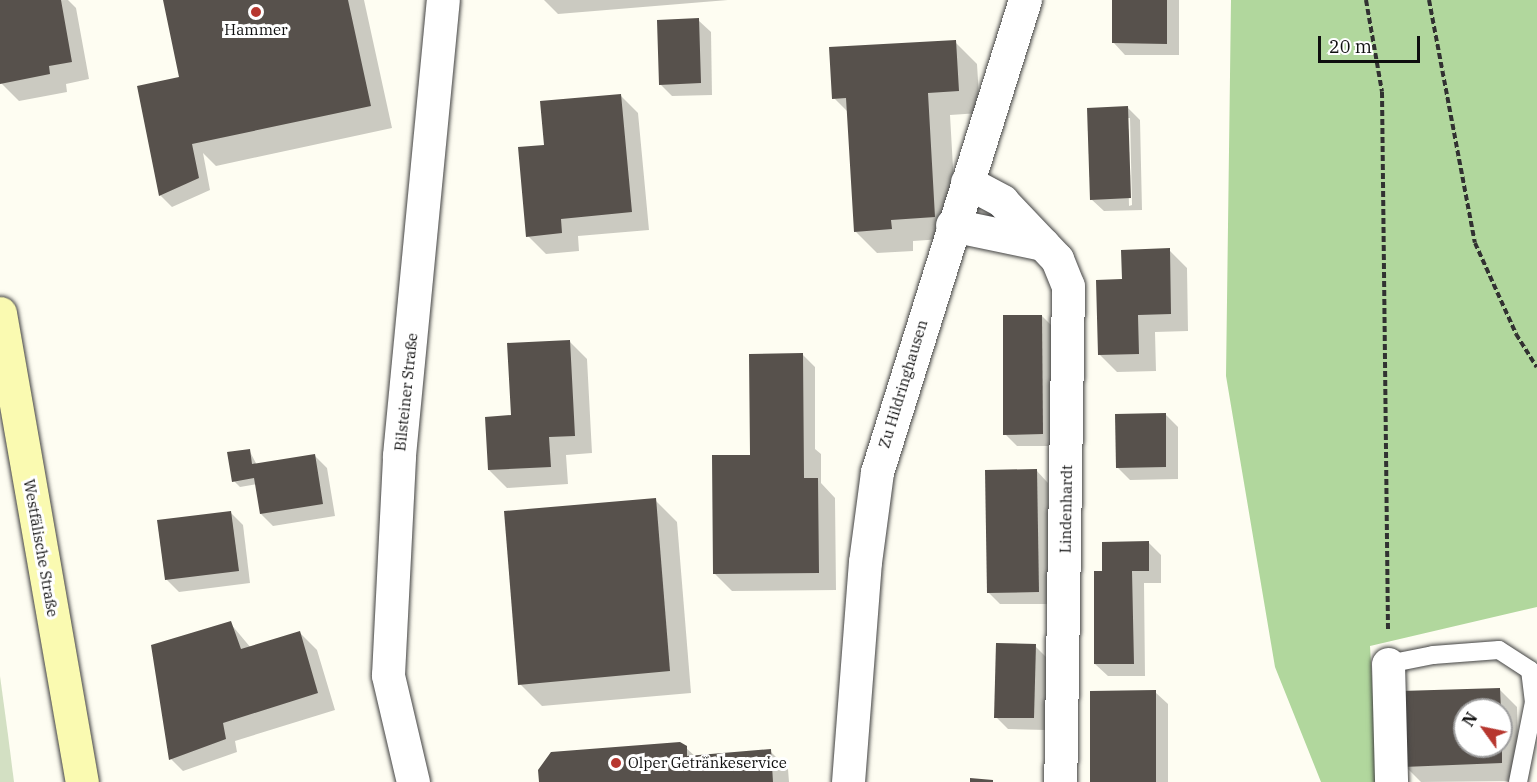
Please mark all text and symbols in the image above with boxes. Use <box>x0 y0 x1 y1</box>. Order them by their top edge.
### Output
marker: Hammer <box>249 5 263 19</box>
place label: Hammer <box>224 21 288 39</box>
scale bar <box>1321 24 1423 62</box>
text: 20 m <box>1329 35 1372 58</box>
street label: Zu Hildringhausen <box>875 318 931 450</box>
street label: Bilsteiner Straße <box>391 332 421 452</box>
street label: Lindenhardt <box>1056 465 1076 553</box>
street label: Westfälische Straße <box>20 478 62 618</box>
north arrow <box>1453 698 1513 758</box>
text: N <box>1458 709 1481 730</box>
place label: Olper Getränkeservice <box>628 754 787 772</box>
marker: Olper Getränkeservice <box>609 756 623 770</box>

